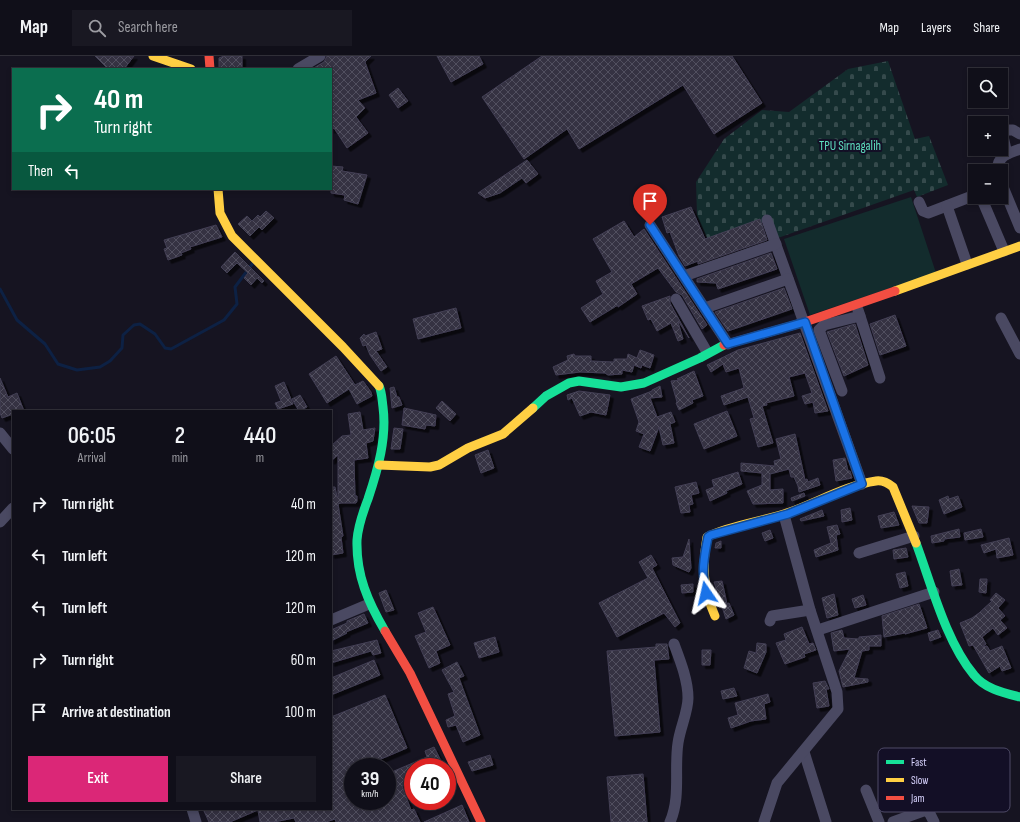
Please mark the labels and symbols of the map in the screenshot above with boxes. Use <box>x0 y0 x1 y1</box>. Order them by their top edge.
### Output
park label: TPU Sirnagalih <box>819 138 881 154</box>
pin <box>633 184 667 225</box>
position arrow <box>685 572 727 614</box>
legend <box>878 748 1010 812</box>
text: Fast <box>911 756 927 769</box>
speed limit sign: 40 <box>404 758 456 810</box>
text: Slow <box>911 774 928 787</box>
text: Jam <box>910 792 925 805</box>

